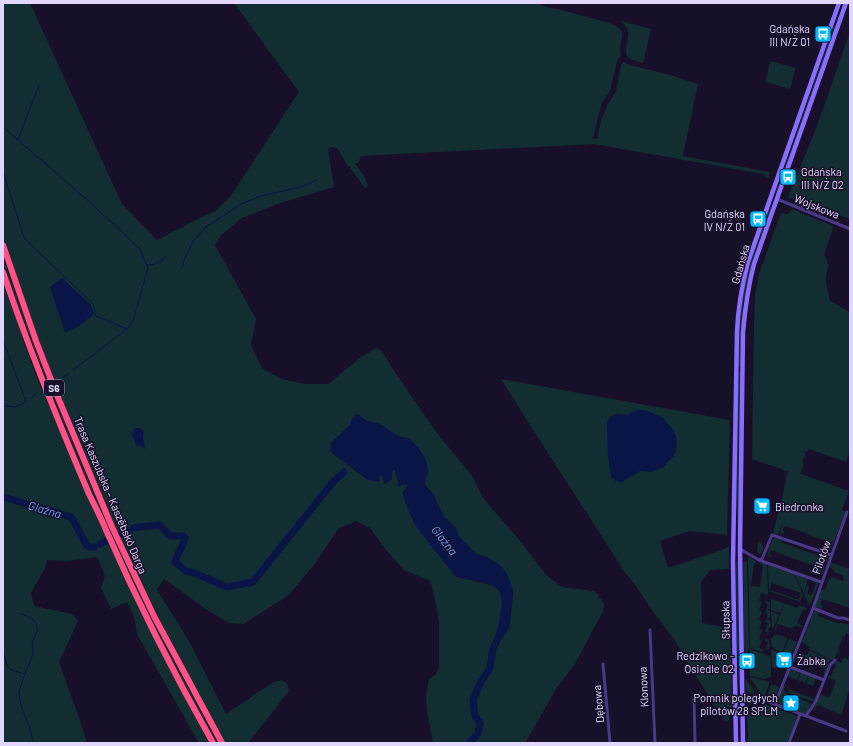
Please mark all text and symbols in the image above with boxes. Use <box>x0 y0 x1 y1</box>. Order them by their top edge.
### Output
place label: Gdańska III N/Ż 01 <box>769 22 810 48</box>
bus stop icon: Gdańska III N/Ż 01 <box>813 24 833 44</box>
place label: Gdańska III N/Ż 02 <box>801 165 844 191</box>
bus stop icon: Gdańska III N/Ż 02 <box>778 167 798 187</box>
street label: Wojskowa <box>792 191 842 221</box>
place label: Gdańska IV N/Ż 01 <box>704 207 745 233</box>
bus stop icon: Gdańska IV N/Ż 01 <box>748 209 768 229</box>
street label: Gdańska <box>728 243 752 285</box>
road number: S6 <box>44 380 64 396</box>
street label: Trasa Kaszubska – Kaszëbskô Darga <box>72 415 150 575</box>
supermarket icon: Biedronka <box>752 496 772 516</box>
water label: Glaźna <box>27 498 63 520</box>
place label: Biedronka <box>775 500 823 513</box>
water label: Glaźna <box>429 522 461 558</box>
street label: Pilotów <box>809 538 833 576</box>
street label: Słupska <box>718 601 732 639</box>
place label: Redzikowo - Osiedle 02 <box>676 649 734 675</box>
supermarket icon: Żabka <box>774 650 794 670</box>
bus stop icon: Redzikowo - Osiedle 02 <box>737 651 757 671</box>
place label: Żabka <box>797 653 826 667</box>
street label: Klonowa <box>635 667 651 707</box>
street label: Dębowa <box>590 685 606 723</box>
place label: Pomnik poległych pilotów 28 SPLM <box>694 691 778 717</box>
place icon: Pomnik poległych pilotów 28 SPLM <box>781 693 801 713</box>

